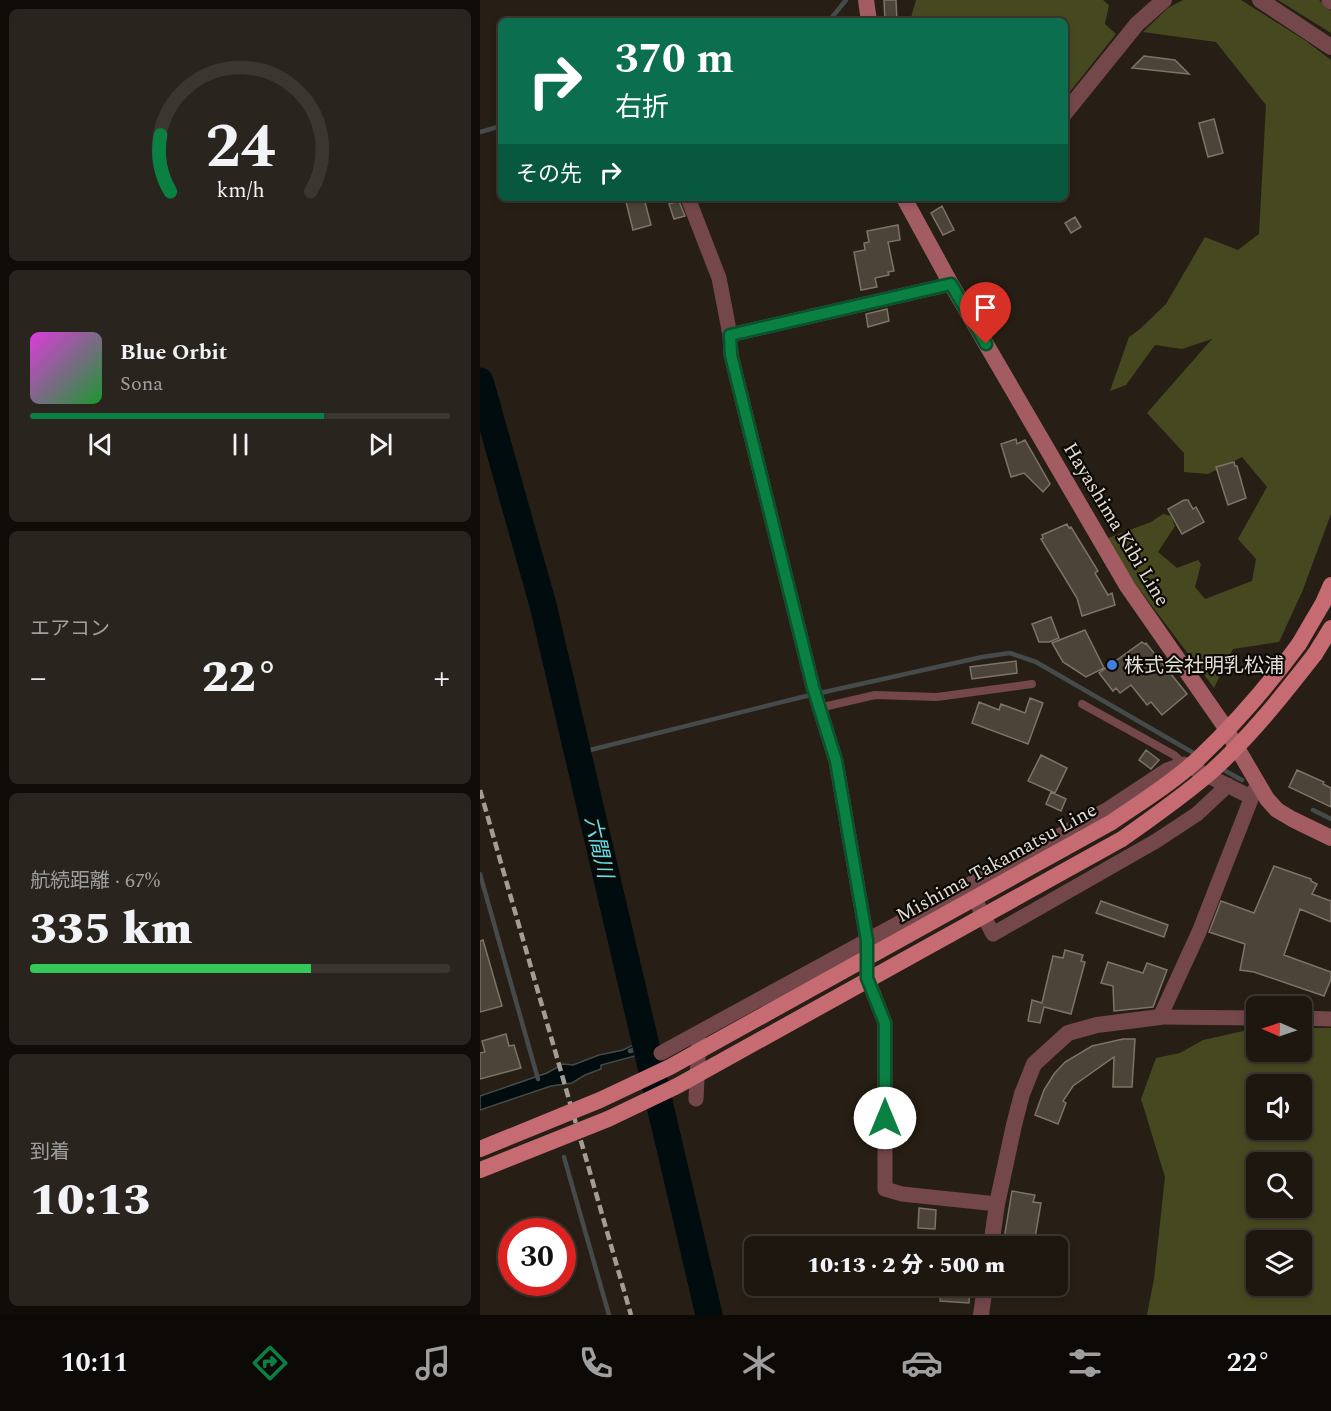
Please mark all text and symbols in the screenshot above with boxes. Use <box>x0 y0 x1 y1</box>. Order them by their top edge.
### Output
text: 370 m <box>615 28 734 91</box>
icon: right <box>516 42 594 120</box>
text: 右折 <box>615 87 669 129</box>
text: 24 <box>205 100 275 195</box>
icon: right <box>594 156 627 189</box>
text: その先 <box>516 158 582 191</box>
text: km/h <box>216 174 264 207</box>
pin <box>960 282 1011 344</box>
icon: arrive <box>969 291 1002 324</box>
text: Blue Orbit <box>120 336 227 369</box>
text: Sona <box>120 369 163 399</box>
icon: previous <box>84 428 117 461</box>
icon: pause <box>224 428 257 461</box>
icon: next <box>364 428 397 461</box>
street label: Hayashima Kibi Line <box>1055 437 1177 612</box>
text: エアコン <box>30 614 110 644</box>
text: 22° <box>202 643 278 712</box>
place label: 株式会社明乳松浦 <box>1124 651 1284 681</box>
text: − <box>30 653 47 703</box>
text: + <box>433 653 450 703</box>
marker: 株式会社明乳松浦 <box>1105 658 1119 672</box>
street label: Mishima Takamatsu Line <box>890 795 1103 931</box>
water label: 六間川 <box>575 813 621 883</box>
text: 航続距離 · 67% <box>30 866 160 896</box>
text: 335 km <box>30 895 192 964</box>
north arrow <box>1246 996 1312 1062</box>
map controls <box>1246 996 1312 1296</box>
button: sound <box>1246 1074 1312 1140</box>
position arrow <box>853 1086 917 1150</box>
text: 到着 <box>30 1137 70 1167</box>
button: search <box>1246 1152 1312 1218</box>
text: 10:13 <box>30 1166 151 1235</box>
speed limit sign: 30 <box>498 1218 576 1296</box>
button: layers <box>1246 1230 1312 1296</box>
text: 10:13 · 2 分 · 500 m <box>807 1249 1005 1282</box>
text: 10:11 <box>60 1342 128 1384</box>
icon: directions <box>249 1342 291 1384</box>
icon: music <box>412 1342 454 1384</box>
icon: phone <box>575 1342 617 1384</box>
icon: climate <box>738 1342 780 1384</box>
icon: car <box>901 1342 943 1384</box>
icon: filters <box>1064 1342 1106 1384</box>
text: 22° <box>1227 1342 1271 1384</box>

